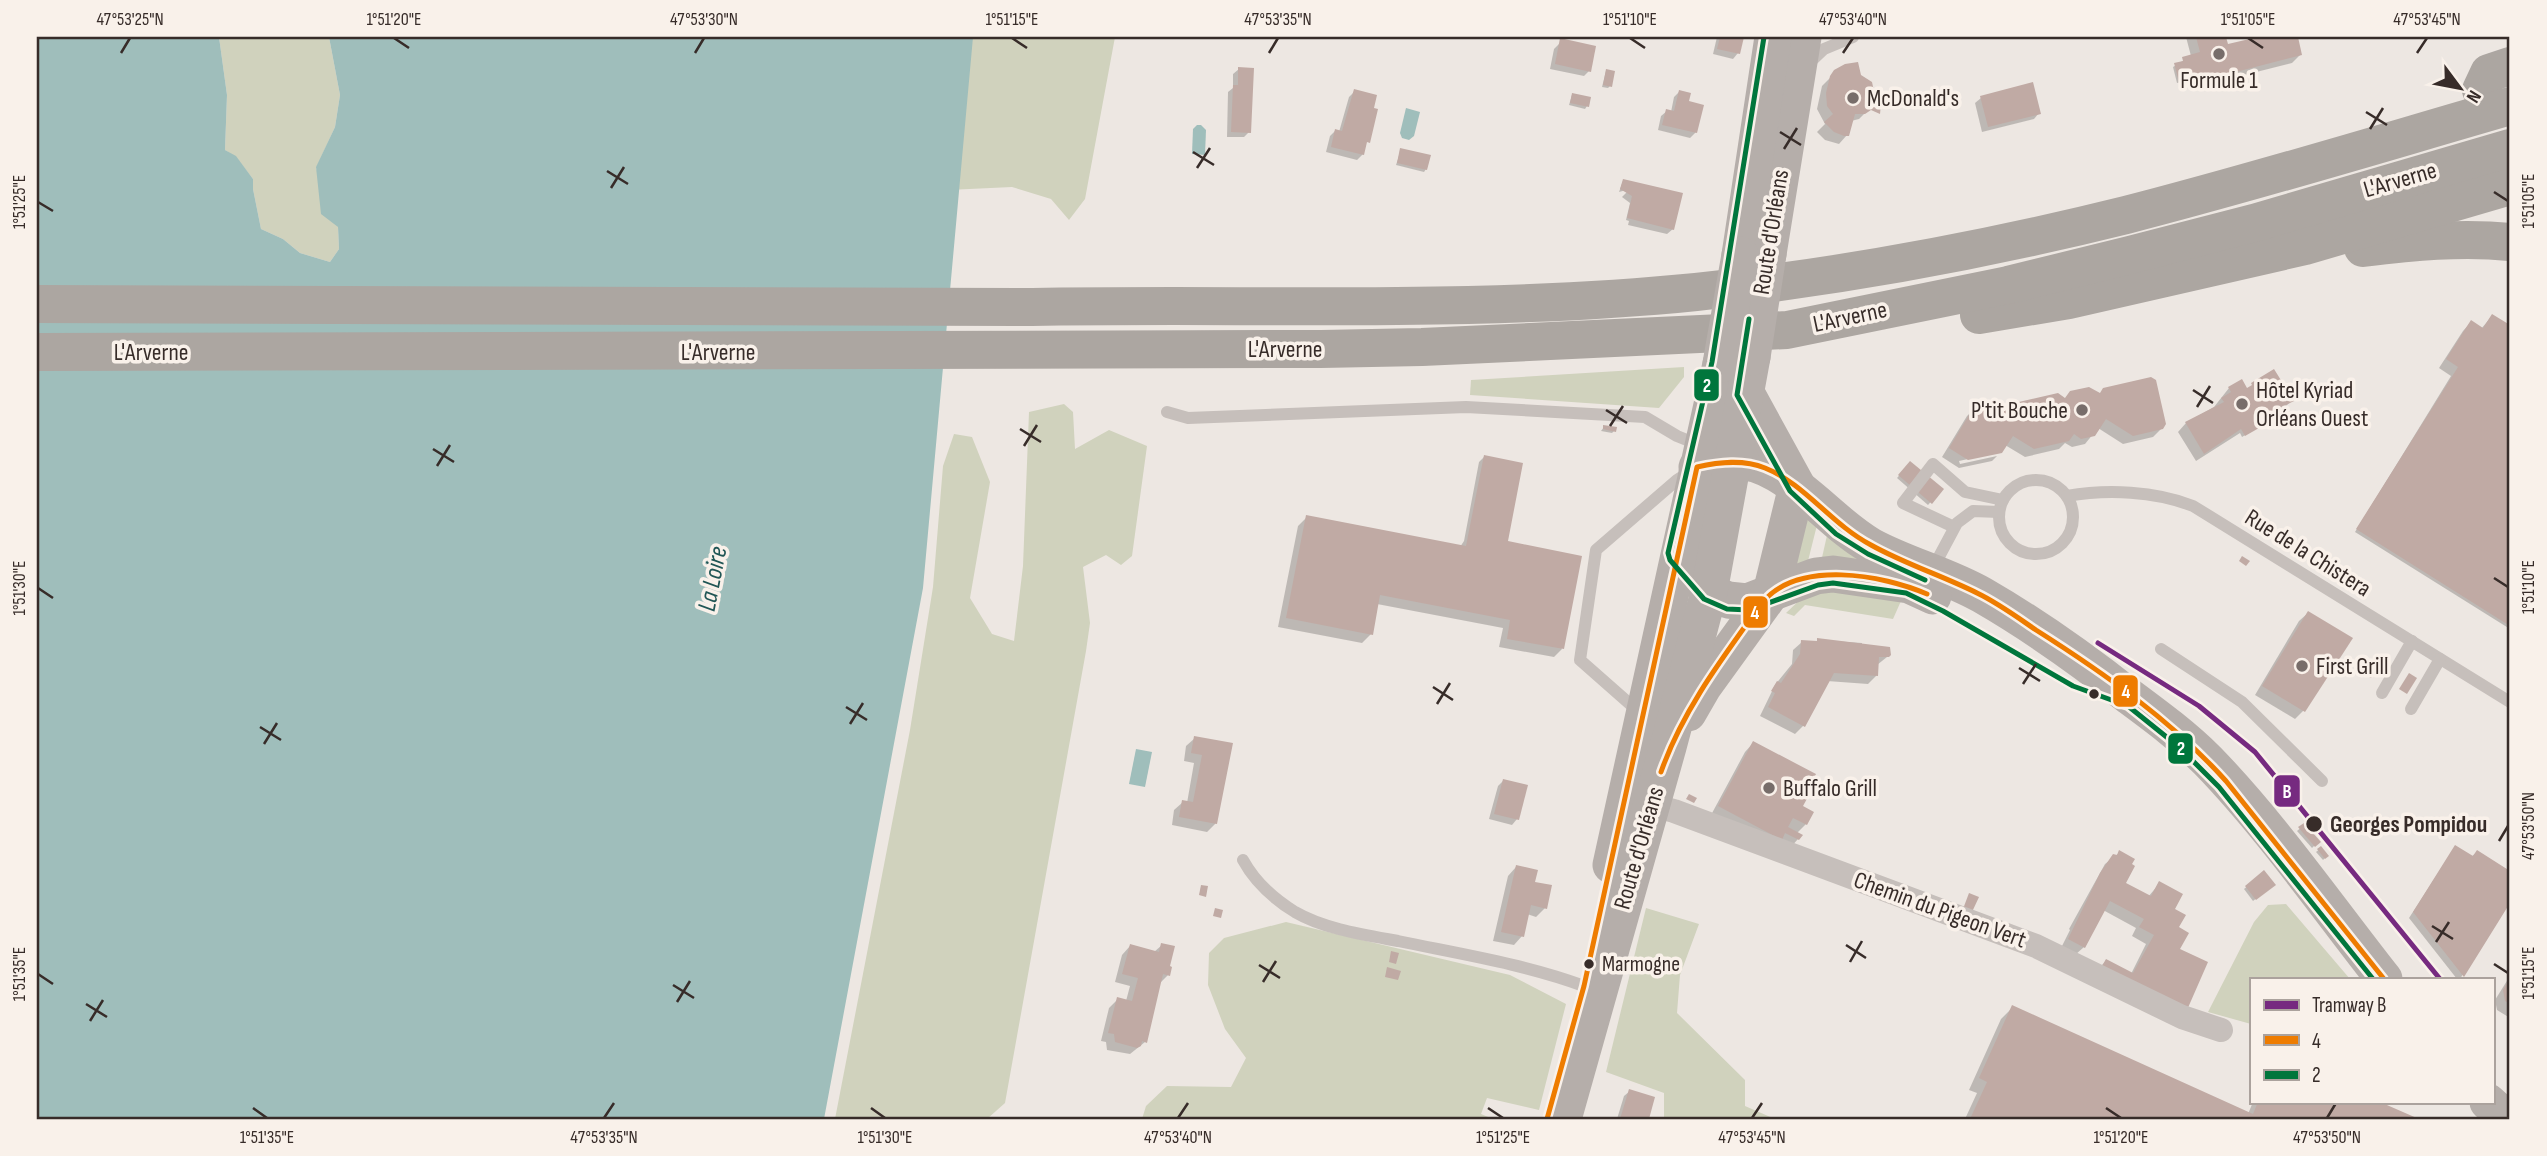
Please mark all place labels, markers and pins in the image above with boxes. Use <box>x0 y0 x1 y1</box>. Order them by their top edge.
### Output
marker: Formule 1 <box>2211 46 2227 62</box>
place label: Formule 1 <box>2180 66 2258 95</box>
place label: McDonald's <box>1867 84 1959 113</box>
marker: McDonald's <box>1845 90 1861 106</box>
place label: Hôtel Kyriad Orléans Ouest <box>2256 376 2368 433</box>
place label: P'tit Bouche <box>1971 396 2068 425</box>
marker: Hôtel Kyriad Orléans Ouest <box>2234 396 2250 412</box>
marker: P'tit Bouche <box>2074 402 2090 418</box>
place label: First Grill <box>2316 652 2389 681</box>
marker: First Grill <box>2294 658 2310 674</box>
unlabelled marker <box>2087 687 2101 701</box>
place label: Buffalo Grill <box>1783 774 1877 803</box>
marker: Buffalo Grill <box>1761 780 1777 796</box>
place label: Georges Pompidou <box>2330 810 2487 839</box>
marker: Georges Pompidou <box>2304 814 2324 834</box>
place label: Marmogne <box>1602 951 1680 978</box>
marker: Marmogne <box>1582 957 1596 971</box>

